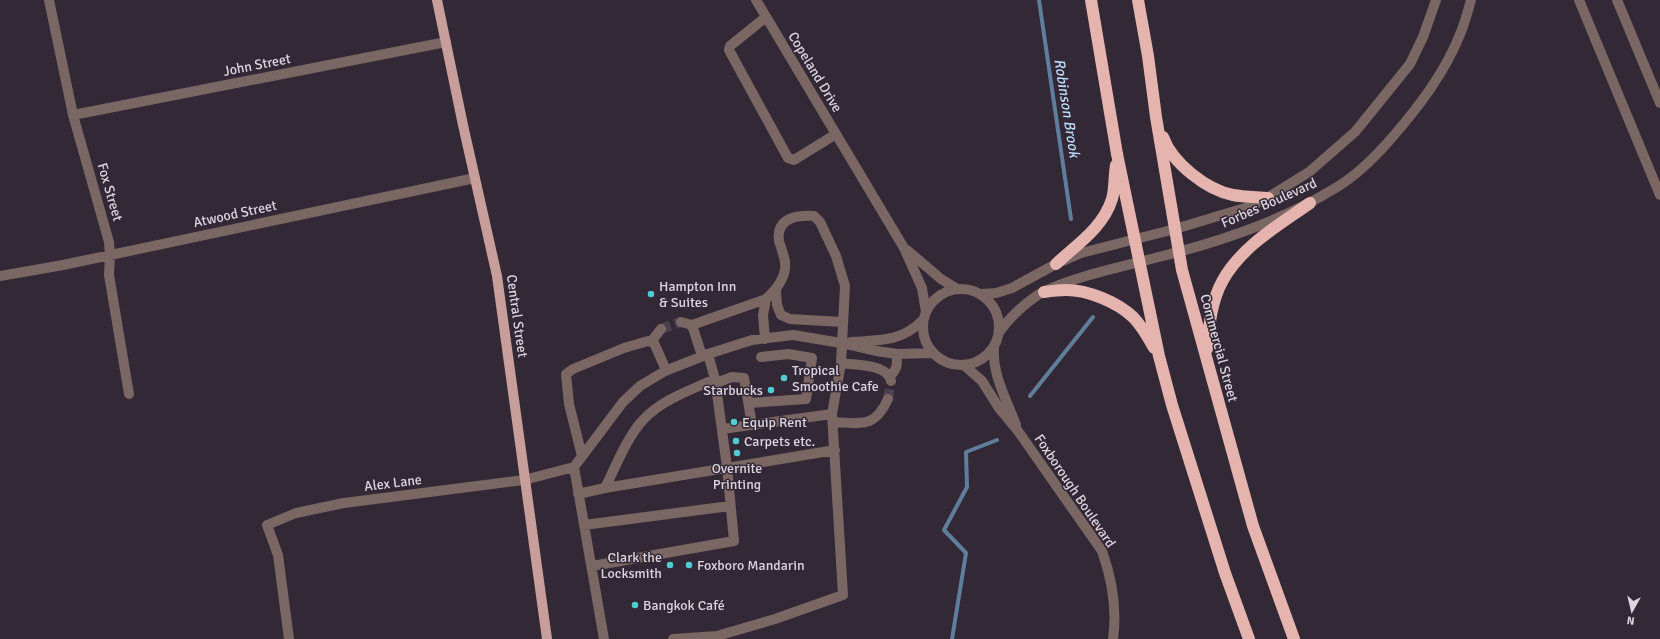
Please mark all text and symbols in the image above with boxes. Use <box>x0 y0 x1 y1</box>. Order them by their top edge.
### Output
street label: Copeland Drive <box>784 29 846 115</box>
street label: John Street <box>222 50 292 80</box>
water label: Robinson Brook <box>1050 57 1084 160</box>
street label: Fox Street <box>94 161 126 223</box>
street label: Forbes Boulevard <box>1218 174 1320 232</box>
street label: Atwood Street <box>192 197 278 231</box>
street label: Central Street <box>503 273 531 359</box>
place label: Hampton Inn & Suites <box>659 278 736 311</box>
marker: Hampton Inn & Suites <box>646 289 656 299</box>
street label: Commercial Street <box>1196 292 1242 404</box>
place label: Tropical Smoothie Cafe <box>792 362 879 395</box>
marker: Tropical Smoothie Cafe <box>779 373 789 383</box>
place label: Starbucks <box>703 382 763 399</box>
marker: Starbucks <box>766 385 776 395</box>
place label: Equip Rent <box>742 414 807 431</box>
marker: Equip Rent <box>729 417 739 427</box>
street label: Foxborough Boulevard <box>1031 431 1119 551</box>
place label: Carpets etc. <box>744 433 815 450</box>
marker: Carpets etc. <box>731 436 741 446</box>
marker: Overnite Printing <box>732 448 742 458</box>
place label: Overnite Printing <box>712 460 762 493</box>
street label: Alex Lane <box>363 471 423 495</box>
place label: Clark the Locksmith <box>601 549 662 582</box>
place label: Foxboro Mandarin <box>697 557 805 574</box>
marker: Clark the Locksmith <box>665 560 675 570</box>
marker: Foxboro Mandarin <box>684 560 694 570</box>
north arrow <box>1612 591 1652 631</box>
place label: Bangkok Café <box>643 597 725 614</box>
marker: Bangkok Café <box>630 600 640 610</box>
text: N <box>1626 613 1635 627</box>

